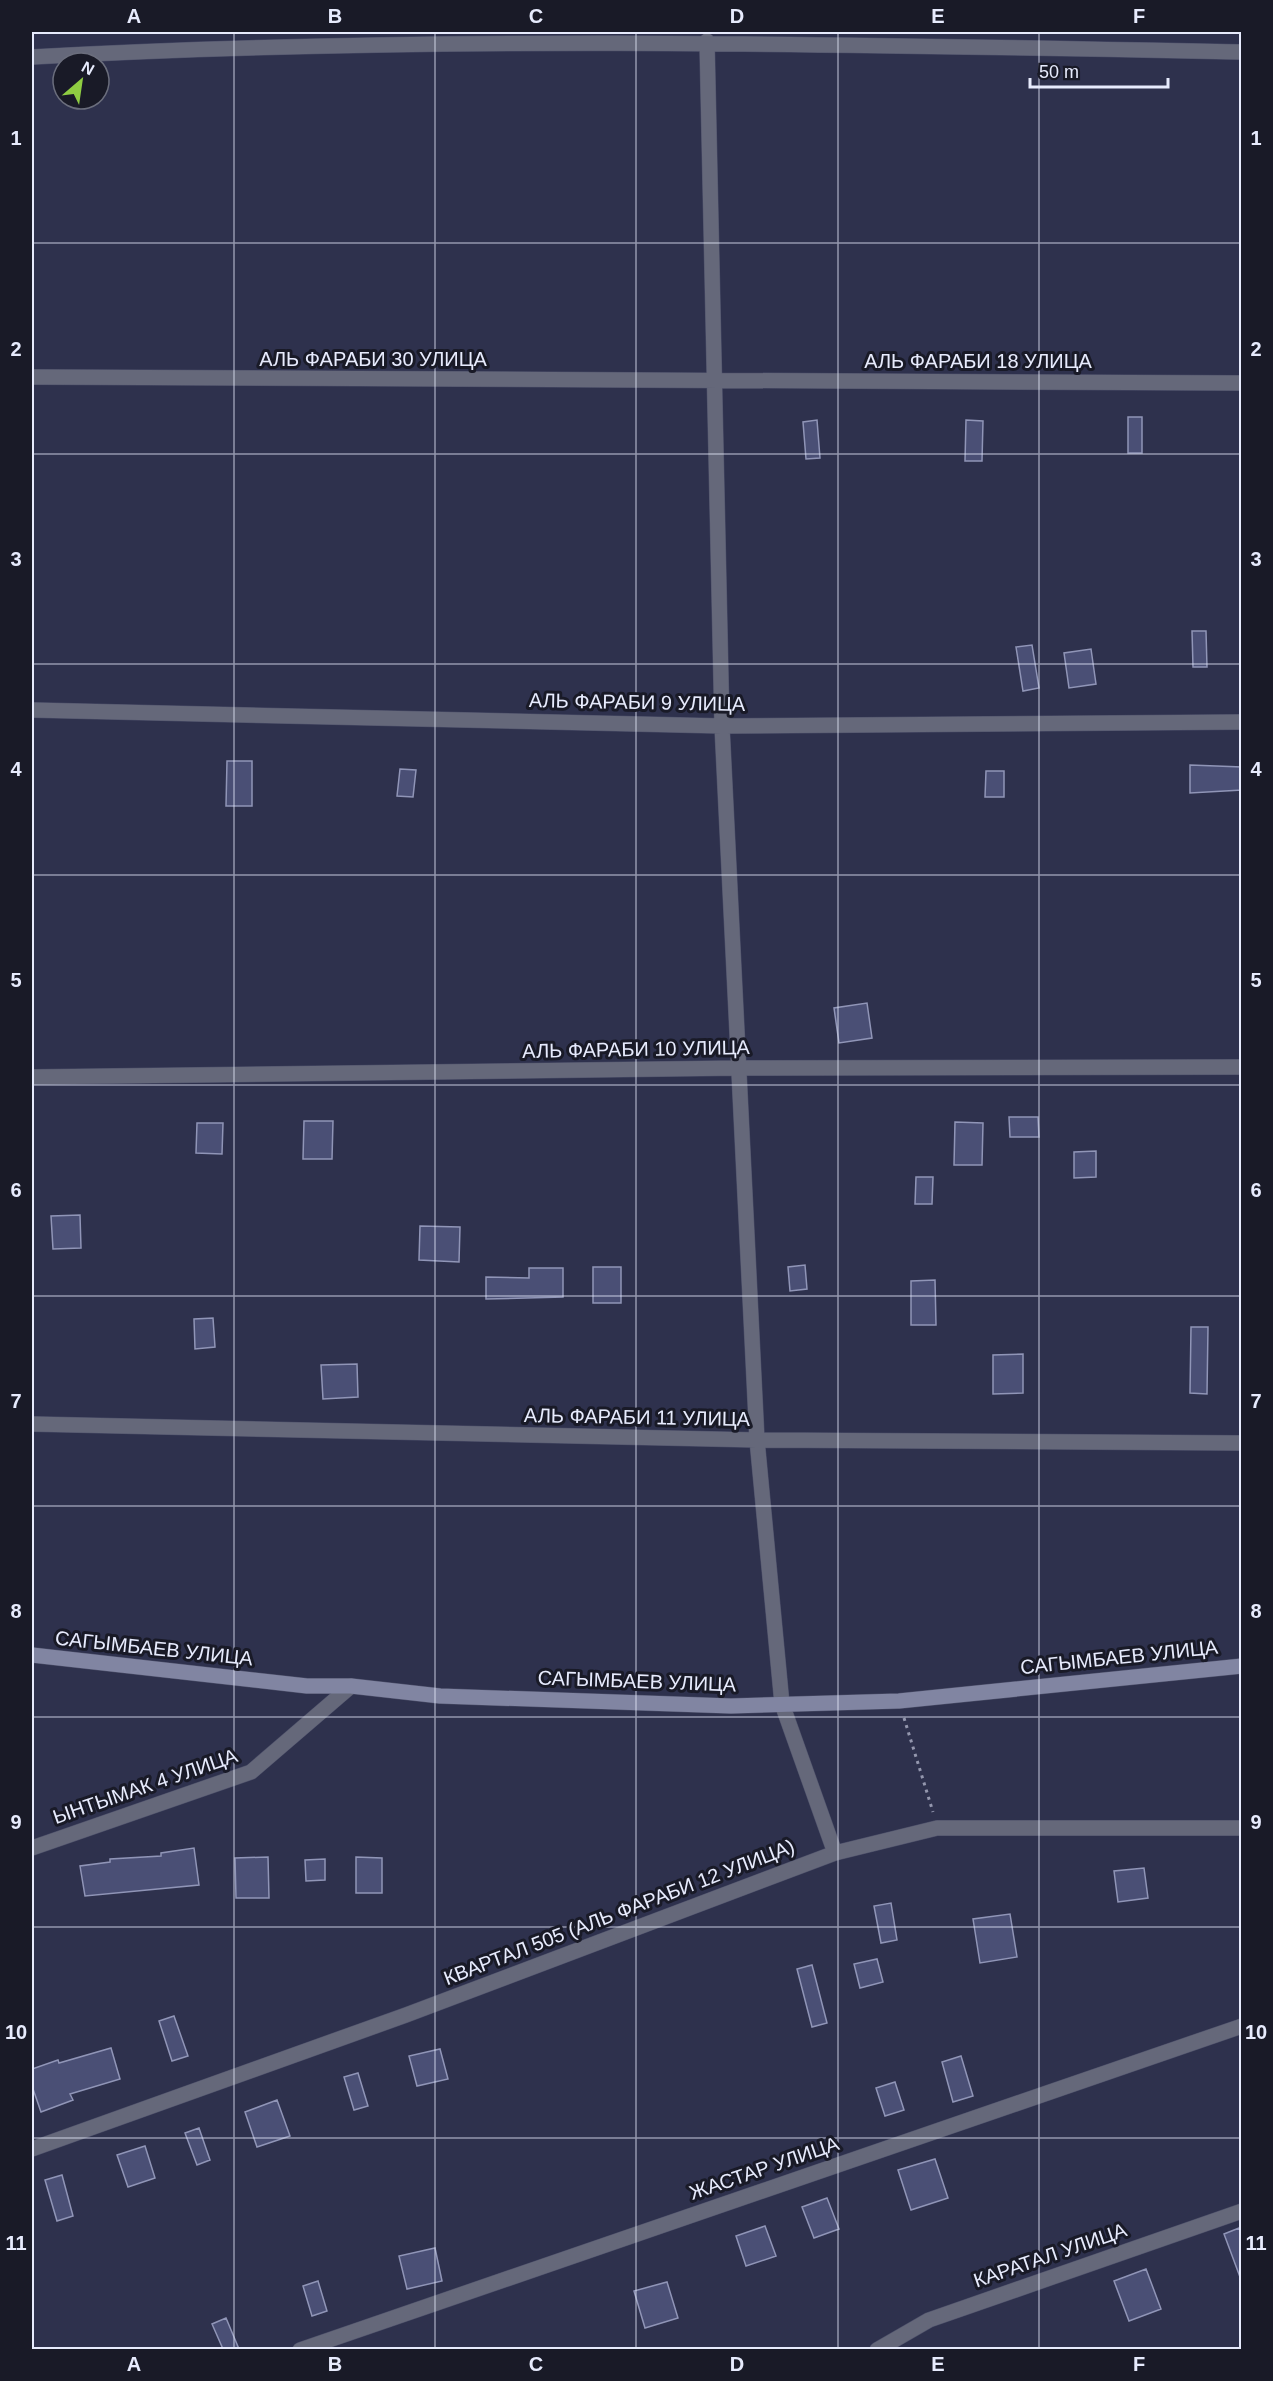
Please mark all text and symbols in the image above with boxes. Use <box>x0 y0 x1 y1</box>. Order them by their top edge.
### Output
text: A <box>127 5 141 27</box>
text: B <box>328 5 342 27</box>
text: C <box>529 5 543 27</box>
text: D <box>730 5 744 27</box>
text: E <box>931 5 945 27</box>
text: F <box>1133 5 1145 27</box>
north arrow <box>51 51 111 111</box>
scale bar <box>1030 51 1168 89</box>
text: N <box>79 58 97 79</box>
text: 50 m <box>1039 62 1079 82</box>
text: 1 <box>10 127 22 149</box>
text: 1 <box>1250 127 1262 149</box>
text: 2 <box>10 338 22 360</box>
text: 2 <box>1250 338 1262 360</box>
street label: АЛЬ ФАРАБИ 30 УЛИЦА <box>259 348 487 370</box>
street label: АЛЬ ФАРАБИ 18 УЛИЦА <box>864 350 1092 372</box>
text: 3 <box>10 548 22 570</box>
text: 3 <box>1250 548 1262 570</box>
street label: АЛЬ ФАРАБИ 9 УЛИЦА <box>529 689 746 715</box>
text: 4 <box>10 758 22 780</box>
text: 4 <box>1250 758 1262 780</box>
text: 5 <box>10 969 22 991</box>
text: 5 <box>1250 969 1262 991</box>
street label: АЛЬ ФАРАБИ 10 УЛИЦА <box>522 1036 751 1062</box>
text: 6 <box>10 1179 22 1201</box>
text: 6 <box>1250 1179 1262 1201</box>
text: 7 <box>10 1390 22 1412</box>
text: 7 <box>1250 1390 1262 1412</box>
street label: АЛЬ ФАРАБИ 11 УЛИЦА <box>524 1404 751 1430</box>
text: 8 <box>10 1600 22 1622</box>
text: 8 <box>1250 1600 1262 1622</box>
street label: САГЫМБАЕВ УЛИЦА <box>54 1627 254 1669</box>
street label: САГЫМБАЕВ УЛИЦА <box>1019 1636 1219 1678</box>
street label: САГЫМБАЕВ УЛИЦА <box>537 1667 737 1695</box>
street label: ЫНТЫМАК 4 УЛИЦА <box>50 1744 241 1828</box>
text: 9 <box>10 1811 22 1833</box>
text: 9 <box>1250 1811 1262 1833</box>
street label: КВАРТАЛ 505 (АЛЬ ФАРАБИ 12 УЛИЦА) <box>441 1835 797 1989</box>
text: 10 <box>5 2021 27 2043</box>
text: 10 <box>1245 2021 1267 2043</box>
street label: ЖАСТАР УЛИЦА <box>686 2132 842 2204</box>
street label: КАРАТАЛ УЛИЦА <box>971 2218 1130 2292</box>
text: 11 <box>5 2232 27 2254</box>
text: 11 <box>1245 2232 1267 2254</box>
text: A <box>127 2353 141 2375</box>
text: B <box>328 2353 342 2375</box>
text: C <box>529 2353 543 2375</box>
text: D <box>730 2353 744 2375</box>
text: E <box>931 2353 945 2375</box>
text: F <box>1133 2353 1145 2375</box>

